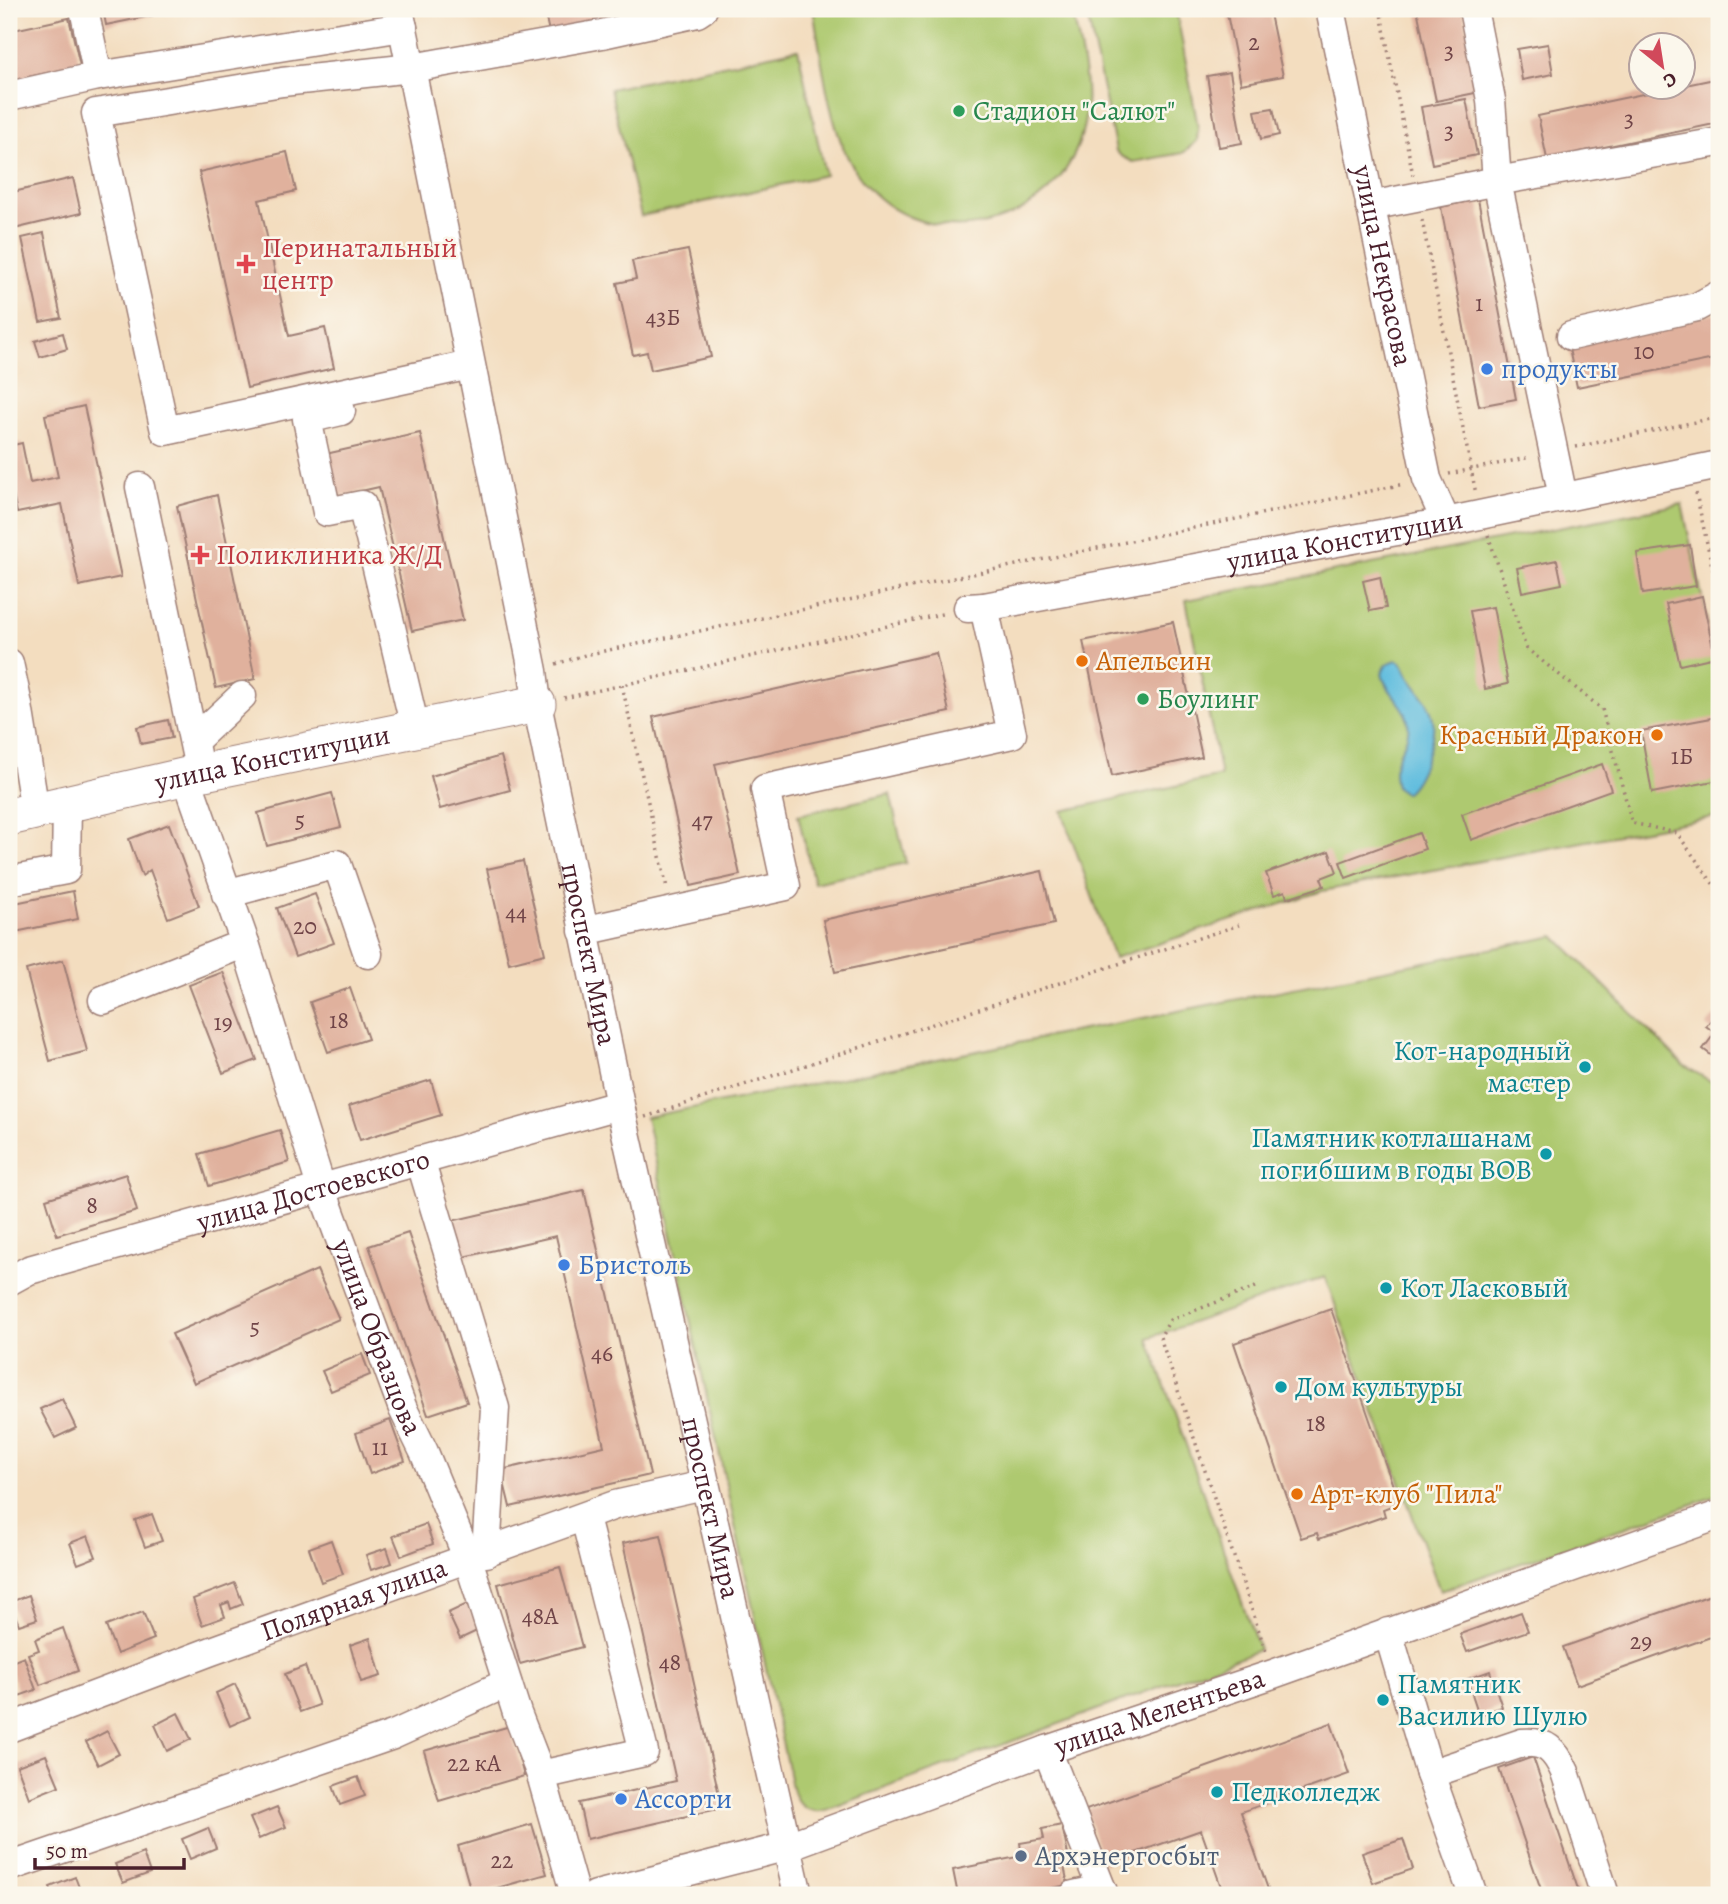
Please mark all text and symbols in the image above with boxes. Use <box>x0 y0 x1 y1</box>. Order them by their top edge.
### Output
house number: 2 <box>1248 26 1260 58</box>
north arrow <box>1626 32 1696 102</box>
house number: 3 <box>1444 35 1454 67</box>
text: С <box>1658 66 1682 94</box>
place label: Стадион "Салют" <box>973 92 1175 130</box>
marker: Стадион "Салют" <box>951 103 967 119</box>
house number: 3 <box>1624 103 1634 135</box>
house number: 3 <box>1444 115 1454 147</box>
street label: улица Некрасова <box>1343 161 1422 370</box>
place label: Перинатальный центр <box>262 229 457 299</box>
marker: Перинатальный центр <box>236 254 256 274</box>
house number: 1 <box>1475 287 1483 319</box>
house number: 43Б <box>645 301 681 333</box>
house number: 10 <box>1634 335 1655 367</box>
place label: продукты <box>1501 350 1618 388</box>
marker: продукты <box>1479 361 1495 377</box>
street label: улица Конституции <box>1223 500 1466 581</box>
place label: Поликлиника Ж/Д <box>216 536 442 574</box>
marker: Поликлиника Ж/Д <box>190 545 210 565</box>
place label: Апельсин <box>1095 642 1211 680</box>
marker: Апельсин <box>1074 653 1090 669</box>
place label: Боулинг <box>1157 680 1259 718</box>
marker: Боулинг <box>1135 691 1151 707</box>
street label: улица Конституции <box>150 716 393 802</box>
place label: Красный Дракон <box>1439 716 1643 754</box>
marker: Красный Дракон <box>1649 727 1665 743</box>
house number: 1Б <box>1671 740 1693 772</box>
house number: 5 <box>295 804 305 836</box>
house number: 47 <box>692 804 713 836</box>
street label: проспект Мира <box>551 859 626 1049</box>
house number: 44 <box>505 896 527 928</box>
house number: 20 <box>293 910 317 942</box>
house number: 18 <box>329 1004 349 1036</box>
house number: 19 <box>213 1006 233 1038</box>
place label: Кот-народный мастер <box>1394 1032 1571 1102</box>
marker: Кот-народный мастер <box>1577 1059 1593 1075</box>
place label: Памятник котлашанам погибшим в годы ВОВ <box>1251 1119 1532 1189</box>
street label: улица Достоевского <box>192 1140 434 1241</box>
marker: Памятник котлашанам погибшим в годы ВОВ <box>1538 1146 1554 1162</box>
house number: 8 <box>86 1189 98 1221</box>
street label: улица Образцова <box>322 1233 432 1442</box>
place label: Бристоль <box>578 1246 691 1284</box>
marker: Бристоль <box>556 1257 572 1273</box>
place label: Кот Ласковый <box>1400 1269 1568 1307</box>
marker: Кот Ласковый <box>1378 1280 1394 1296</box>
house number: 5 <box>250 1311 260 1343</box>
house number: 46 <box>591 1337 613 1369</box>
place label: Дом культуры <box>1295 1368 1463 1406</box>
marker: Дом культуры <box>1273 1379 1289 1395</box>
house number: 18 <box>1306 1407 1326 1439</box>
street label: проспект Мира <box>672 1413 750 1603</box>
house number: 11 <box>372 1431 388 1463</box>
place label: Арт-клуб "Пила" <box>1310 1475 1503 1513</box>
marker: Арт-клуб "Пила" <box>1289 1486 1305 1502</box>
street label: Полярная улица <box>255 1548 452 1651</box>
house number: 48А <box>522 1600 559 1632</box>
house number: 29 <box>1630 1625 1652 1657</box>
house number: 48 <box>659 1646 681 1678</box>
street label: улица Мелентьева <box>1048 1659 1270 1766</box>
place label: Памятник Василию Шулю <box>1397 1665 1588 1735</box>
marker: Памятник Василию Шулю <box>1375 1692 1391 1708</box>
house number: 22 кА <box>447 1747 502 1779</box>
place label: Педколледж <box>1231 1773 1380 1811</box>
place label: Ассорти <box>634 1780 732 1818</box>
marker: Педколледж <box>1209 1784 1225 1800</box>
marker: Ассорти <box>613 1791 629 1807</box>
scale bar <box>35 1827 184 1871</box>
text: 50 m <box>46 1837 88 1865</box>
place label: Архэнергосбыт <box>1034 1837 1219 1875</box>
house number: 22 <box>491 1844 513 1876</box>
marker: Архэнергосбыт <box>1013 1848 1029 1864</box>

